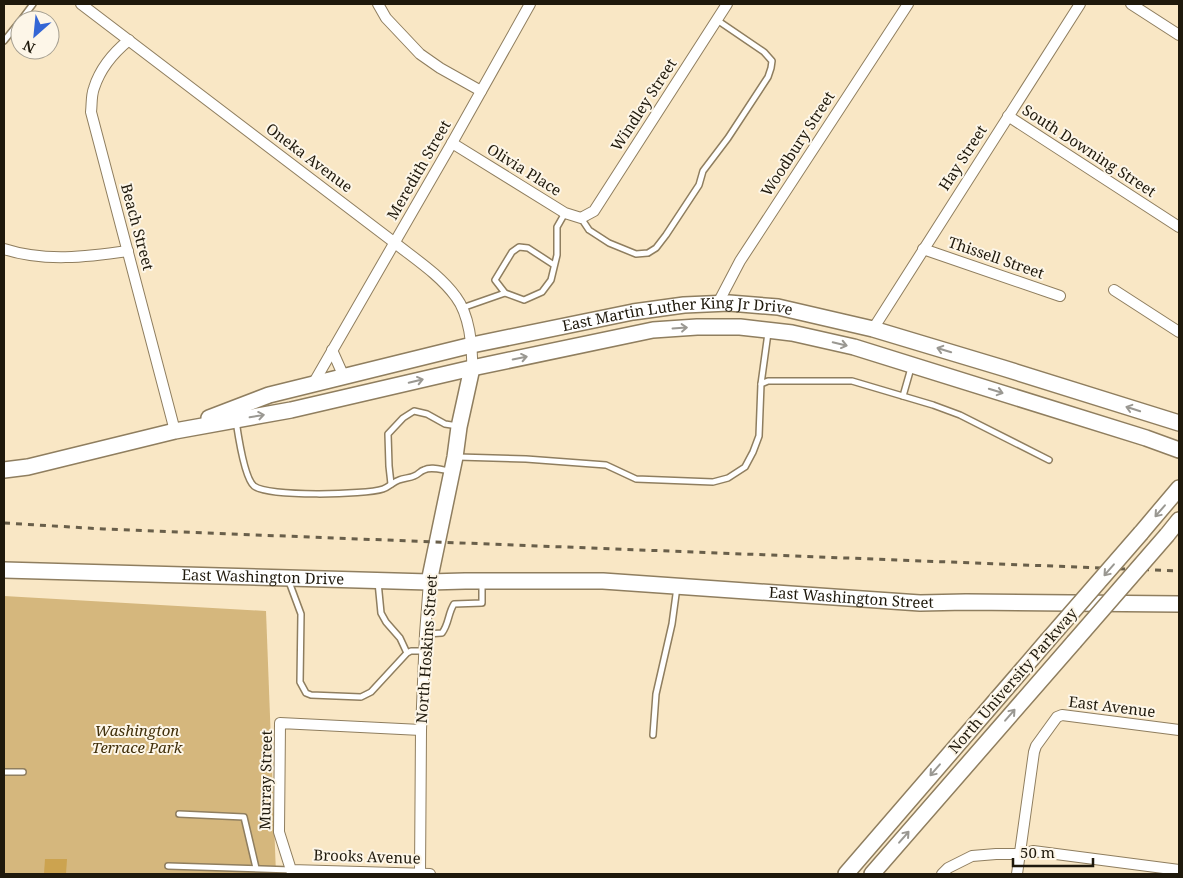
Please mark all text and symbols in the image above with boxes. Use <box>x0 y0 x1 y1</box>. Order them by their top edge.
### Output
north arrow <box>10 10 60 60</box>
text: N <box>20 36 38 58</box>
street label: Windley Street <box>606 54 680 154</box>
street label: Woodbury Street <box>756 87 839 200</box>
street label: South Downing Street <box>1019 99 1160 201</box>
street label: Meredith Street <box>382 116 455 223</box>
street label: Oneka Avenue <box>262 118 357 196</box>
street label: Hay Street <box>934 121 991 194</box>
street label: Olivia Place <box>484 138 565 200</box>
street label: Beach Street <box>117 181 159 272</box>
street label: Thissell Street <box>946 231 1047 283</box>
street label: East Martin Luther King Jr Drive <box>560 292 795 335</box>
one-way arrow <box>671 324 687 333</box>
one-way arrow <box>832 340 848 349</box>
one-way arrow <box>936 345 952 355</box>
one-way arrow <box>512 353 528 362</box>
one-way arrow <box>407 376 423 385</box>
one-way arrow <box>988 387 1003 396</box>
one-way arrow <box>1125 404 1141 413</box>
one-way arrow <box>249 411 265 421</box>
one-way arrow <box>1154 504 1166 517</box>
one-way arrow <box>1103 563 1114 576</box>
street label: East Washington Drive <box>181 564 345 589</box>
street label: North Hoskins Street <box>411 574 441 724</box>
street label: East Washington Street <box>768 582 934 612</box>
street label: North University Parkway <box>943 603 1081 757</box>
street label: East Avenue <box>1068 691 1157 721</box>
one-way arrow <box>1005 708 1016 721</box>
park label: Washington Terrace Park <box>92 720 183 757</box>
street label: Murray Street <box>254 730 276 830</box>
one-way arrow <box>930 764 941 777</box>
one-way arrow <box>898 831 909 844</box>
scale bar <box>1013 836 1093 868</box>
text: 50 m <box>1020 842 1055 862</box>
street label: Brooks Avenue <box>313 844 421 868</box>

